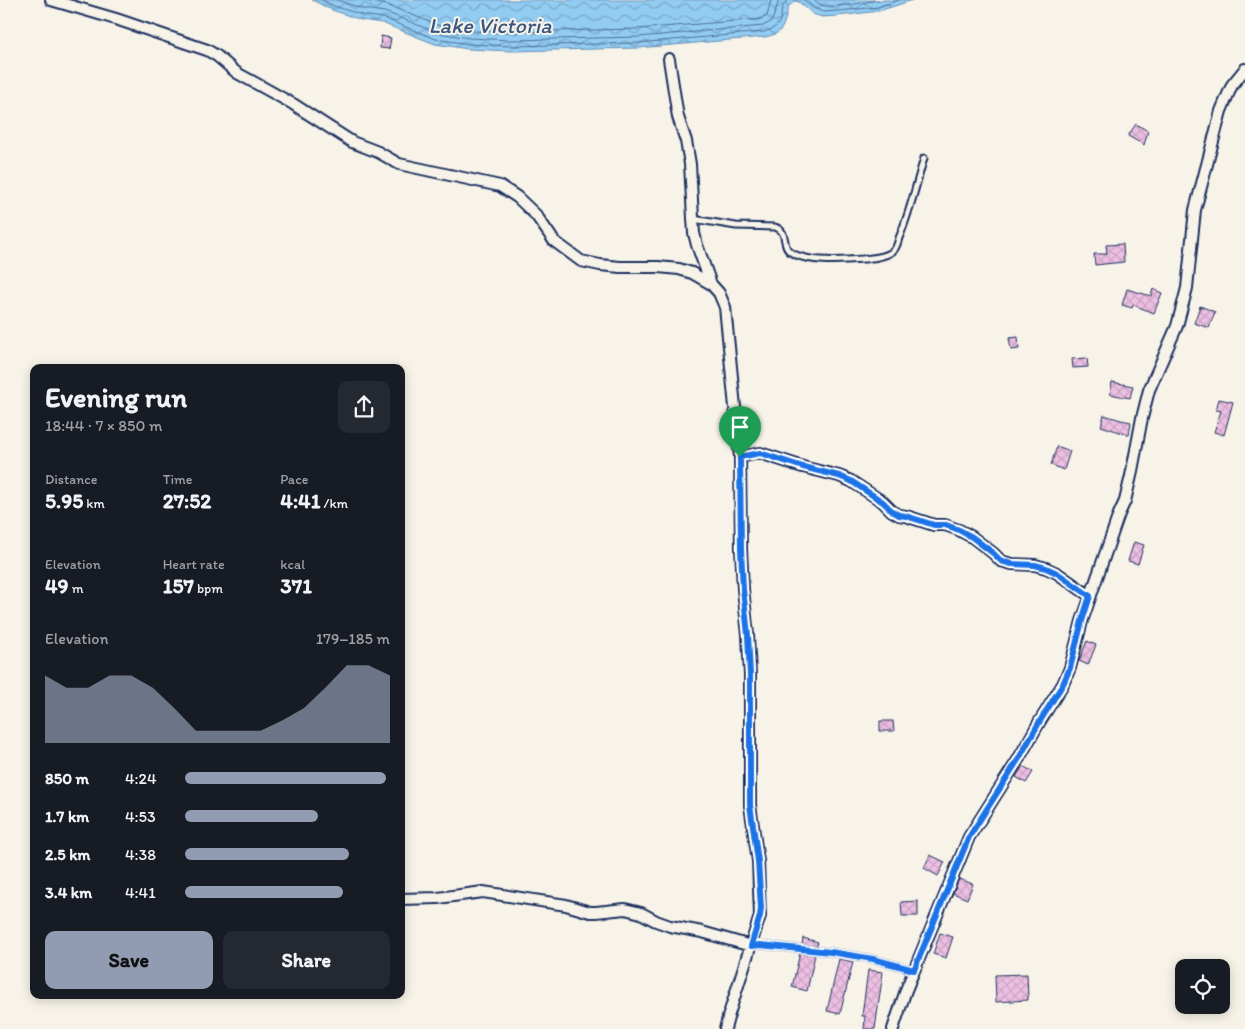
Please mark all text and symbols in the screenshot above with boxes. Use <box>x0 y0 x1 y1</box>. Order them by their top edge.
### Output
water label: Lake Victoria <box>428 12 552 39</box>
text: Evening run <box>45 380 187 414</box>
button: share <box>338 381 390 433</box>
pin <box>719 406 761 457</box>
icon: arrive <box>726 413 754 441</box>
text: 18:44 · 7 × 850 m <box>45 416 162 435</box>
text: Distance <box>45 471 97 488</box>
text: Time <box>163 471 193 488</box>
text: Pace <box>280 471 308 488</box>
text: 5.95 <box>45 488 83 513</box>
text: 27:52 <box>163 488 211 513</box>
text: 4:41 <box>280 488 320 513</box>
text: km <box>83 495 105 512</box>
text: /km <box>320 495 348 512</box>
text: Elevation <box>45 556 101 573</box>
text: Heart rate <box>163 556 225 573</box>
text: kcal <box>280 556 305 573</box>
text: 49 <box>45 573 69 598</box>
text: 157 <box>163 573 194 598</box>
text: 371 <box>280 573 312 598</box>
text: m <box>69 580 84 597</box>
text: bpm <box>194 580 223 597</box>
text: Elevation <box>45 629 109 648</box>
text: 179–185 m <box>316 629 390 648</box>
text: 850 m <box>45 769 89 788</box>
text: 4:24 <box>125 769 157 788</box>
text: 1.7 km <box>45 807 89 826</box>
text: 4:53 <box>125 807 156 826</box>
text: 2.5 km <box>45 845 91 864</box>
text: 4:38 <box>125 845 156 864</box>
text: 3.4 km <box>45 883 92 902</box>
text: 4:41 <box>125 883 156 902</box>
button: Save <box>45 931 213 989</box>
button: Share <box>223 931 390 989</box>
map controls <box>1175 959 1230 1014</box>
button: locate <box>1175 959 1230 1014</box>

